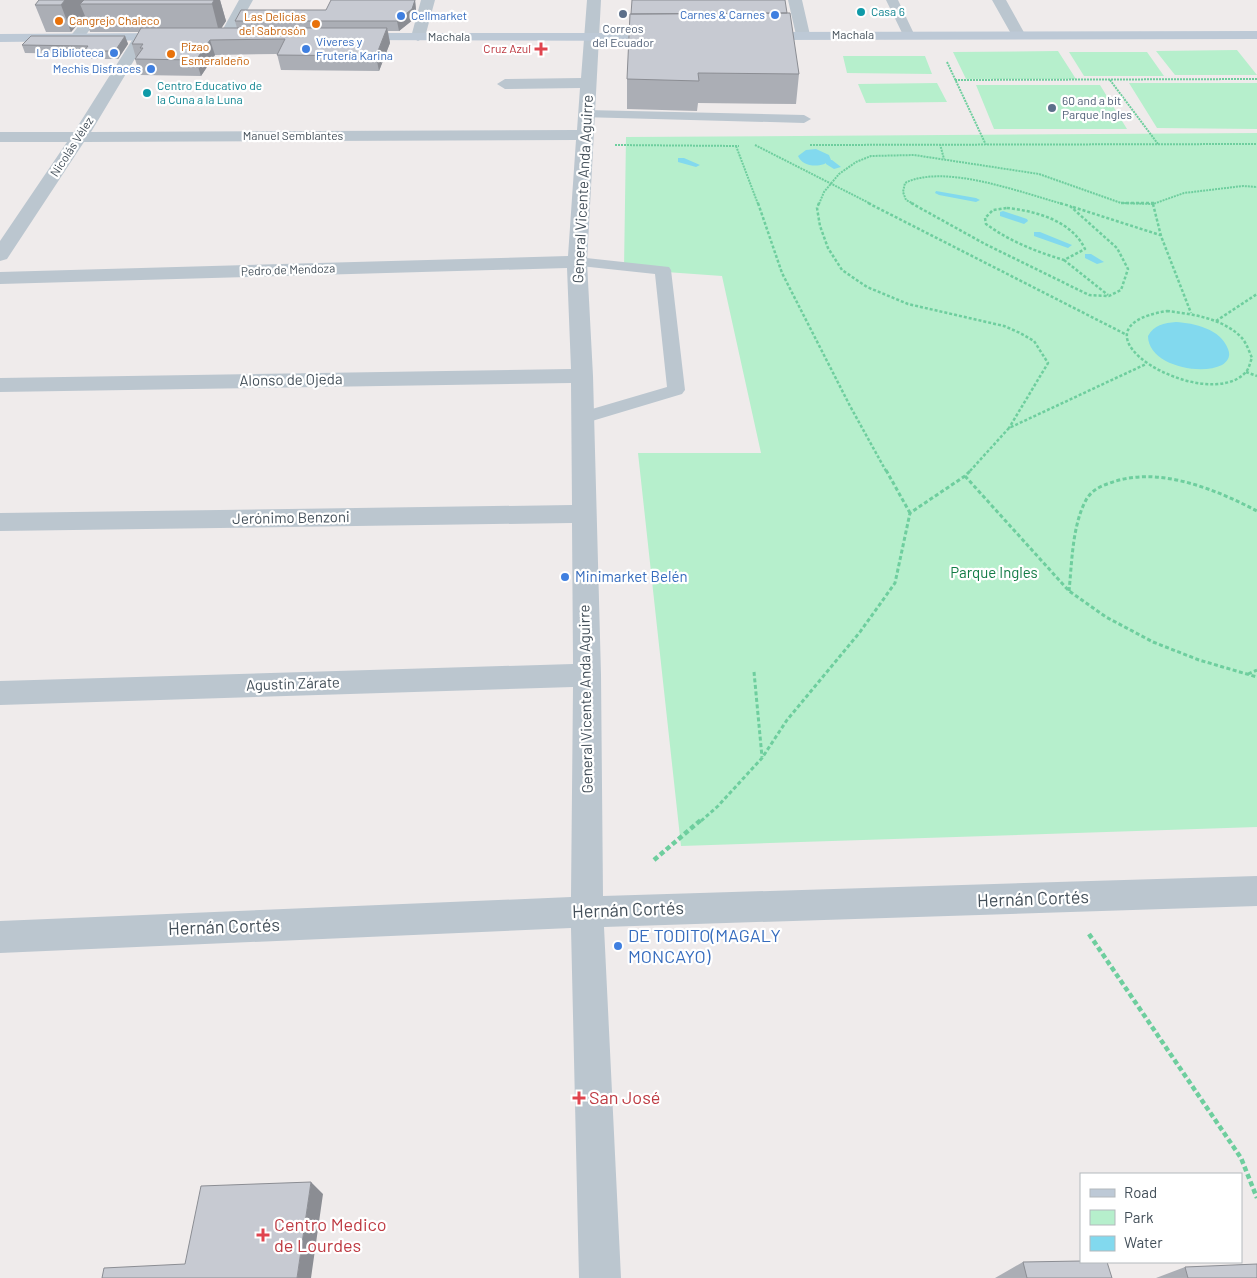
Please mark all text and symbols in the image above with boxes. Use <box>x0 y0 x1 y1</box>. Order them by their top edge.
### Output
place label: Casa 6 <box>871 4 905 18</box>
marker: Casa 6 <box>855 6 867 18</box>
place label: Carnes & Carnes <box>680 7 765 21</box>
place label: Cellmarket <box>411 8 467 22</box>
marker: Correos del Ecuador <box>617 8 629 20</box>
place label: Las Delicias del Sabrosón <box>239 9 306 37</box>
marker: Carnes & Carnes <box>769 9 781 21</box>
marker: Cellmarket <box>395 10 407 22</box>
place label: Cangrejo Chaleco <box>69 13 160 27</box>
marker: Cangrejo Chaleco <box>53 15 65 27</box>
marker: Las Delicias del Sabrosón <box>310 18 322 30</box>
place label: Correos del Ecuador <box>592 21 654 49</box>
street label: Machala <box>832 27 874 41</box>
street label: Machala <box>428 29 470 43</box>
place label: Viveres y Frutería Karina <box>316 34 393 62</box>
place label: Pizao Esmeraldeño <box>181 39 249 67</box>
place label: Cruz Azul <box>483 41 531 55</box>
marker: Viveres y Frutería Karina <box>300 43 312 55</box>
marker: Cruz Azul <box>535 43 547 55</box>
place label: La Biblioteca <box>36 45 104 59</box>
marker: La Biblioteca <box>108 47 120 59</box>
marker: Pizao Esmeraldeño <box>165 48 177 60</box>
place label: Mechis Disfraces <box>53 61 141 75</box>
marker: Mechis Disfraces <box>145 63 157 75</box>
place label: Centro Educativo de la Cuna a la Luna <box>157 78 262 106</box>
marker: Centro Educativo de la Cuna a la Luna <box>141 87 153 99</box>
place label: 60 and a bit Parque Ingles <box>1062 93 1132 121</box>
street label: General Vicente Anda Aguirre <box>568 94 596 284</box>
marker: 60 and a bit Parque Ingles <box>1046 102 1058 114</box>
street label: Nicolás Vélez <box>47 114 96 179</box>
street label: Manuel Semblantes <box>243 128 344 142</box>
street label: Pedro de Mendoza <box>241 260 335 278</box>
street label: Alonso de Ojeda <box>239 369 343 389</box>
street label: Jerónimo Benzoni <box>232 507 350 527</box>
park label: Parque Ingles <box>950 563 1038 581</box>
place label: Minimarket Belén <box>575 567 688 585</box>
marker: Minimarket Belén <box>559 571 571 583</box>
street label: General Vicente Anda Aguirre <box>574 604 596 794</box>
street label: Agustín Zárate <box>246 672 340 694</box>
street label: Hernán Cortés <box>977 885 1089 911</box>
street label: Hernán Cortés <box>572 896 684 922</box>
street label: Hernán Cortés <box>168 913 280 939</box>
place label: DE TODITO(MAGALY MONCAYO) <box>628 924 781 967</box>
marker: DE TODITO(MAGALY MONCAYO) <box>612 940 624 952</box>
place label: San José <box>589 1086 660 1108</box>
marker: San José <box>573 1092 585 1104</box>
legend <box>1080 1173 1242 1263</box>
text: Road <box>1124 1183 1157 1201</box>
text: Park <box>1124 1208 1154 1226</box>
place label: Centro Medico de Lourdes <box>274 1213 387 1256</box>
marker: Centro Medico de Lourdes <box>256 1228 270 1242</box>
text: Water <box>1124 1233 1163 1251</box>

